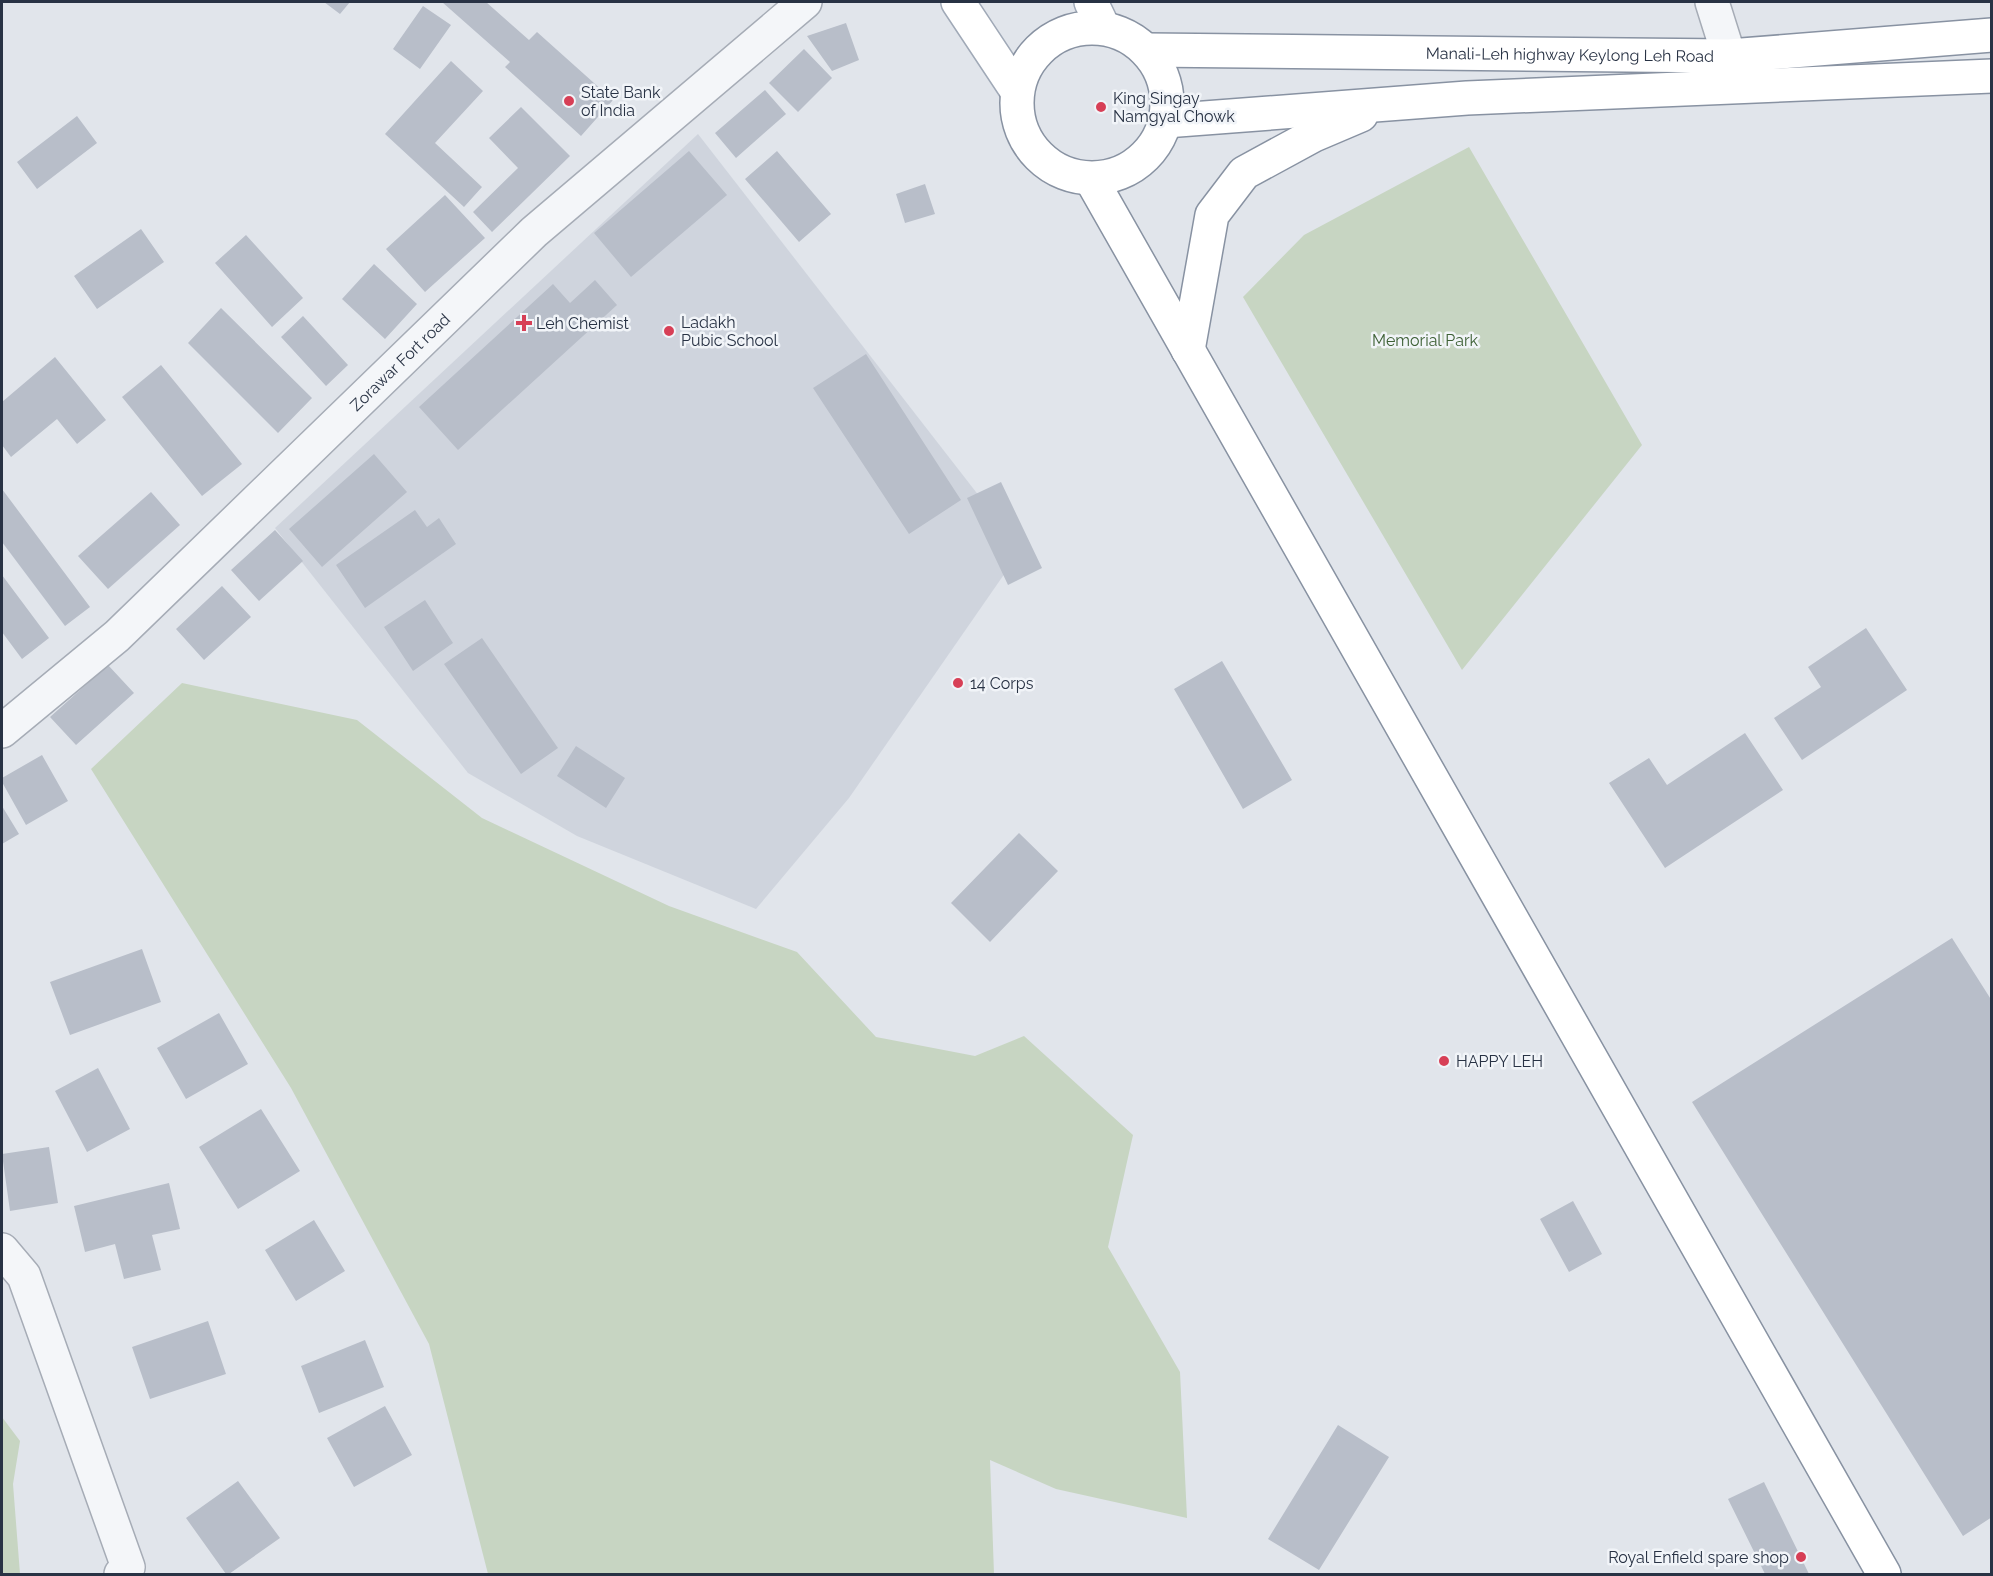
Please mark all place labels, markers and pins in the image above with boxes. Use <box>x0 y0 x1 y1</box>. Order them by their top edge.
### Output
place label: State Bank of India <box>581 83 661 120</box>
place label: King Singay Namgyal Chowk <box>1113 89 1235 126</box>
marker: State Bank of India <box>562 94 576 108</box>
marker: King Singay Namgyal Chowk <box>1094 100 1108 114</box>
place label: Ladakh Pubic School <box>681 313 779 350</box>
place label: Leh Chemist <box>536 314 630 333</box>
marker: Leh Chemist <box>517 316 531 330</box>
marker: Ladakh Pubic School <box>662 324 676 338</box>
place label: 14 Corps <box>970 674 1034 693</box>
marker: 14 Corps <box>951 676 965 690</box>
place label: HAPPY LEH <box>1456 1052 1543 1071</box>
marker: HAPPY LEH <box>1437 1054 1451 1068</box>
place label: Royal Enfield spare shop <box>1608 1548 1789 1567</box>
marker: Royal Enfield spare shop <box>1794 1550 1808 1564</box>

